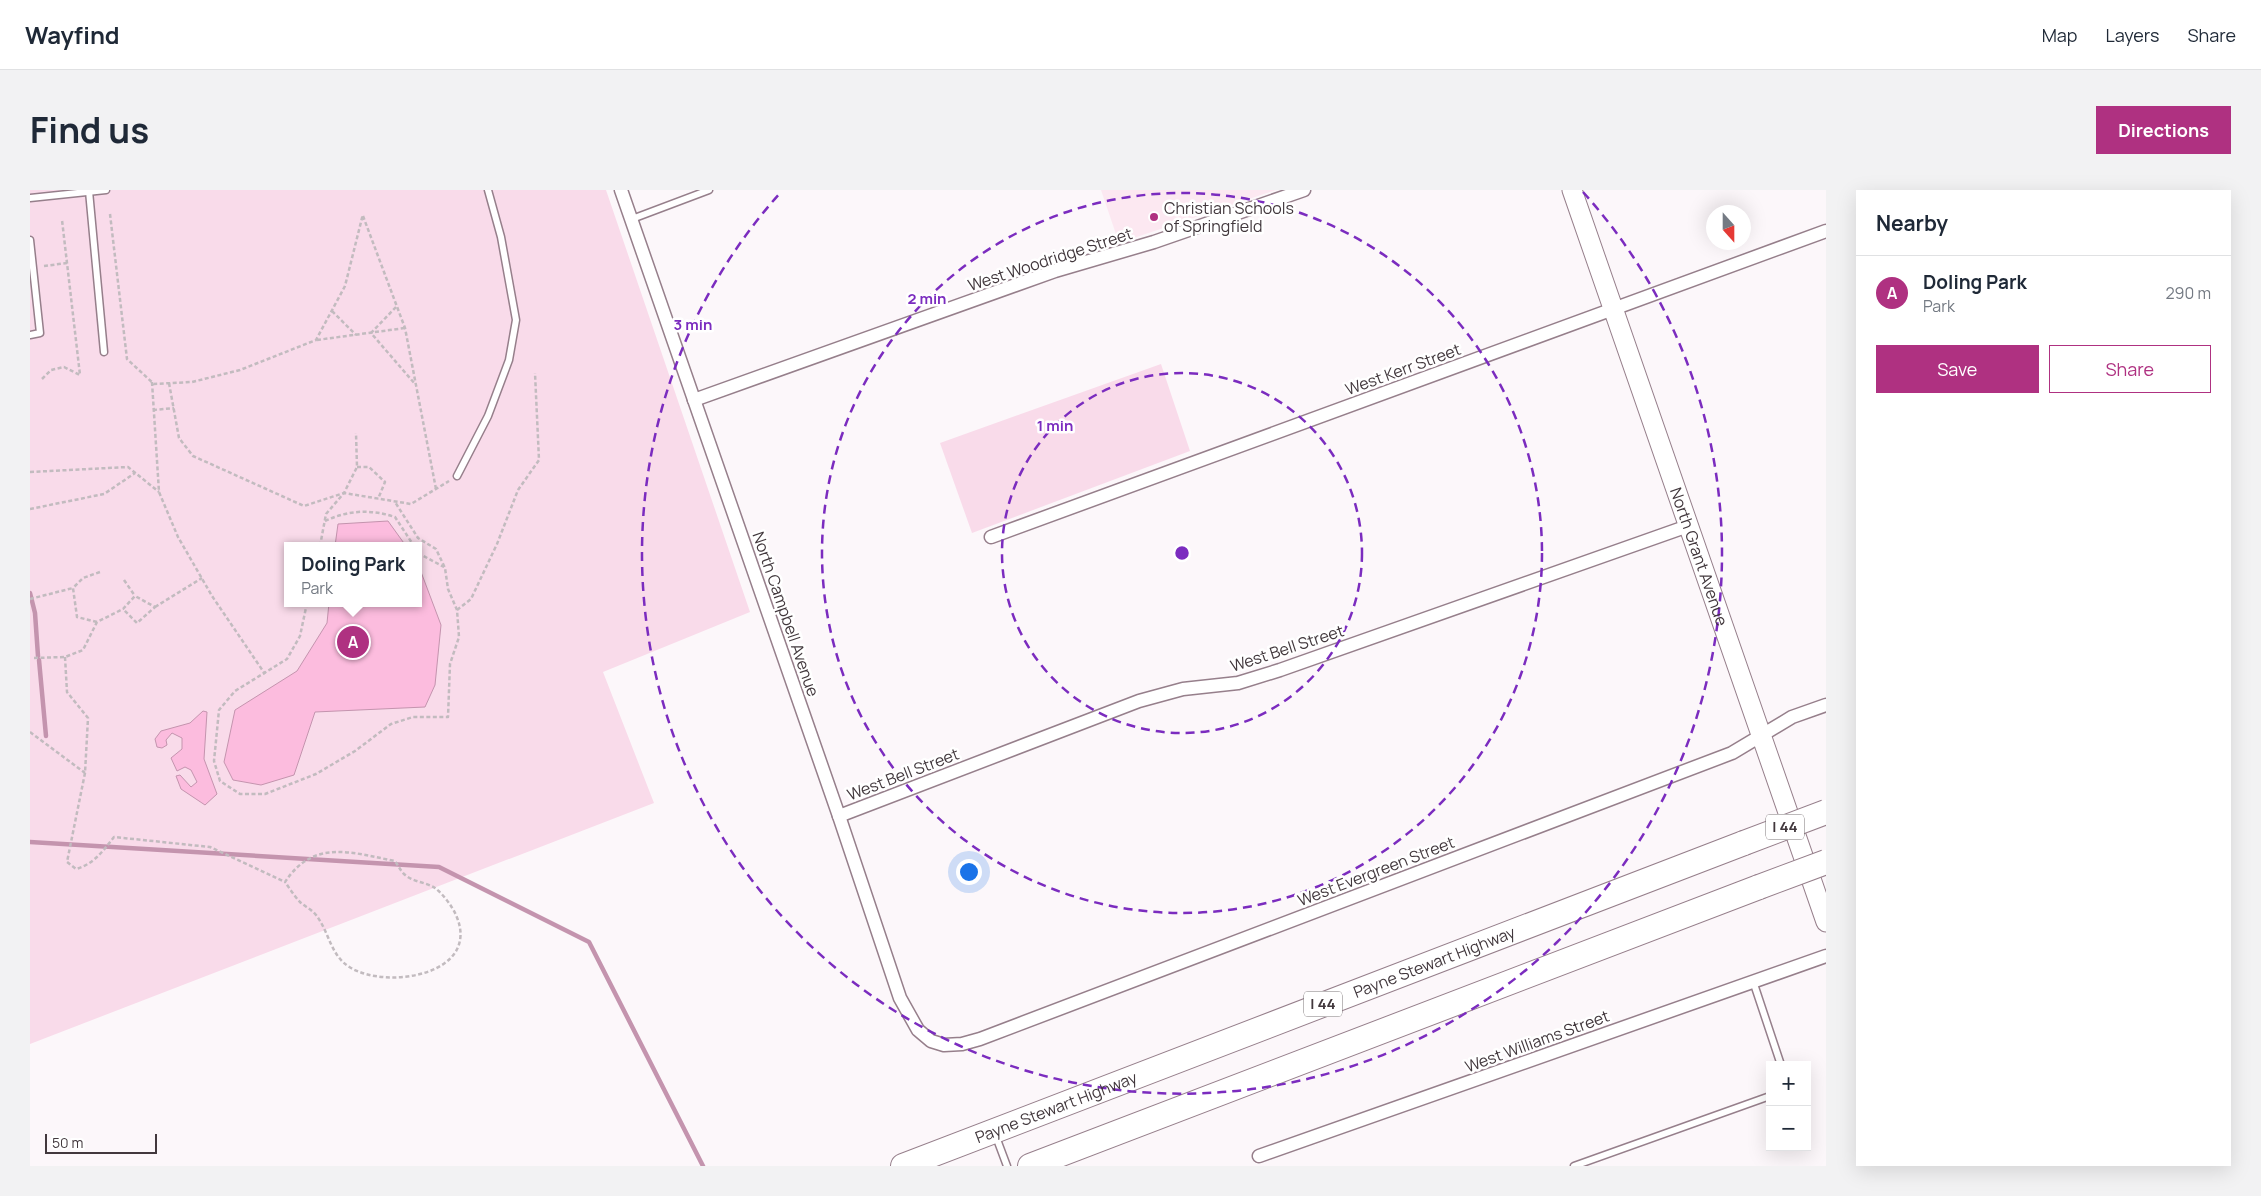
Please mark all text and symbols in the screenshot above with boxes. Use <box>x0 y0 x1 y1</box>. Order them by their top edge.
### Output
text: Wayfind <box>25 18 120 51</box>
text: Map <box>2042 23 2077 47</box>
text: Layers <box>2105 23 2159 47</box>
text: Share <box>2187 23 2236 47</box>
text: Find us <box>30 106 149 154</box>
button: Directions <box>2096 106 2231 154</box>
place label: Christian Schools of Springfield <box>1164 197 1294 237</box>
north arrow <box>1706 205 1751 250</box>
text: Nearby <box>1876 209 1948 237</box>
marker: Christian Schools of Springfield <box>1148 211 1160 223</box>
street label: West Woodridge Street <box>965 222 1135 296</box>
text: Doling Park <box>1923 269 2027 295</box>
text: A <box>1887 282 1897 304</box>
text: 290 m <box>2165 282 2211 304</box>
text: 2 min <box>907 288 947 309</box>
text: Park <box>1923 295 1955 317</box>
text: 3 min <box>674 314 712 335</box>
street label: West Kerr Street <box>1342 338 1464 400</box>
button: Save <box>1876 345 2039 393</box>
button: Share <box>2049 345 2211 393</box>
text: 1 min <box>1037 415 1073 436</box>
street label: North Grant Avenue <box>1665 484 1733 629</box>
street label: North Campbell Avenue <box>747 529 825 699</box>
popup <box>284 542 422 607</box>
centre of rings <box>1173 544 1191 562</box>
text: Doling Park <box>301 551 405 577</box>
text: Park <box>301 577 333 599</box>
street label: West Bell Street <box>1227 619 1347 677</box>
pin: A <box>337 623 369 661</box>
street label: West Bell Street <box>844 743 962 805</box>
road number: I 44 <box>1766 814 1804 840</box>
street label: West Evergreen Street <box>1294 831 1458 911</box>
your location <box>956 859 982 885</box>
street label: Payne Stewart Highway <box>1350 921 1519 1003</box>
road number: I 44 <box>1304 992 1342 1016</box>
street label: West Williams Street <box>1462 1005 1612 1077</box>
map controls <box>1766 1061 1811 1151</box>
button: + <box>1766 1061 1811 1106</box>
street label: Payne Stewart Highway <box>972 1066 1141 1148</box>
button: − <box>1766 1106 1811 1151</box>
scale bar <box>45 1131 158 1154</box>
text: 50 m <box>52 1133 83 1152</box>

